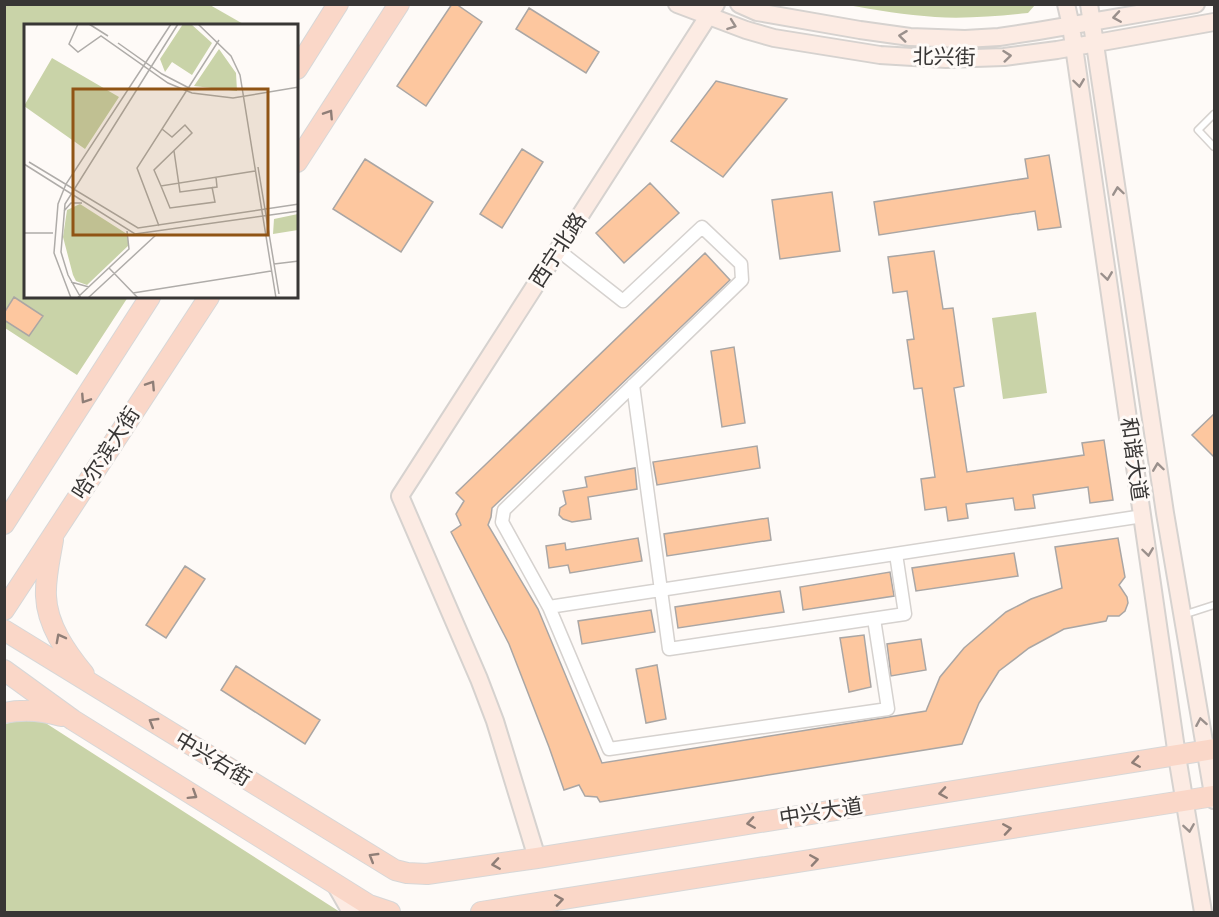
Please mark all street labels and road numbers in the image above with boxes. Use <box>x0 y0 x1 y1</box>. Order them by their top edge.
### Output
street label: 北兴街 <box>912 41 976 73</box>
street label: 西宁北路 <box>523 207 593 293</box>
street label: 哈尔滨大街 <box>65 401 147 505</box>
street label: 和谐大道 <box>1113 415 1155 503</box>
street label: 中兴右街 <box>169 725 257 793</box>
street label: 中兴大道 <box>777 791 865 833</box>

